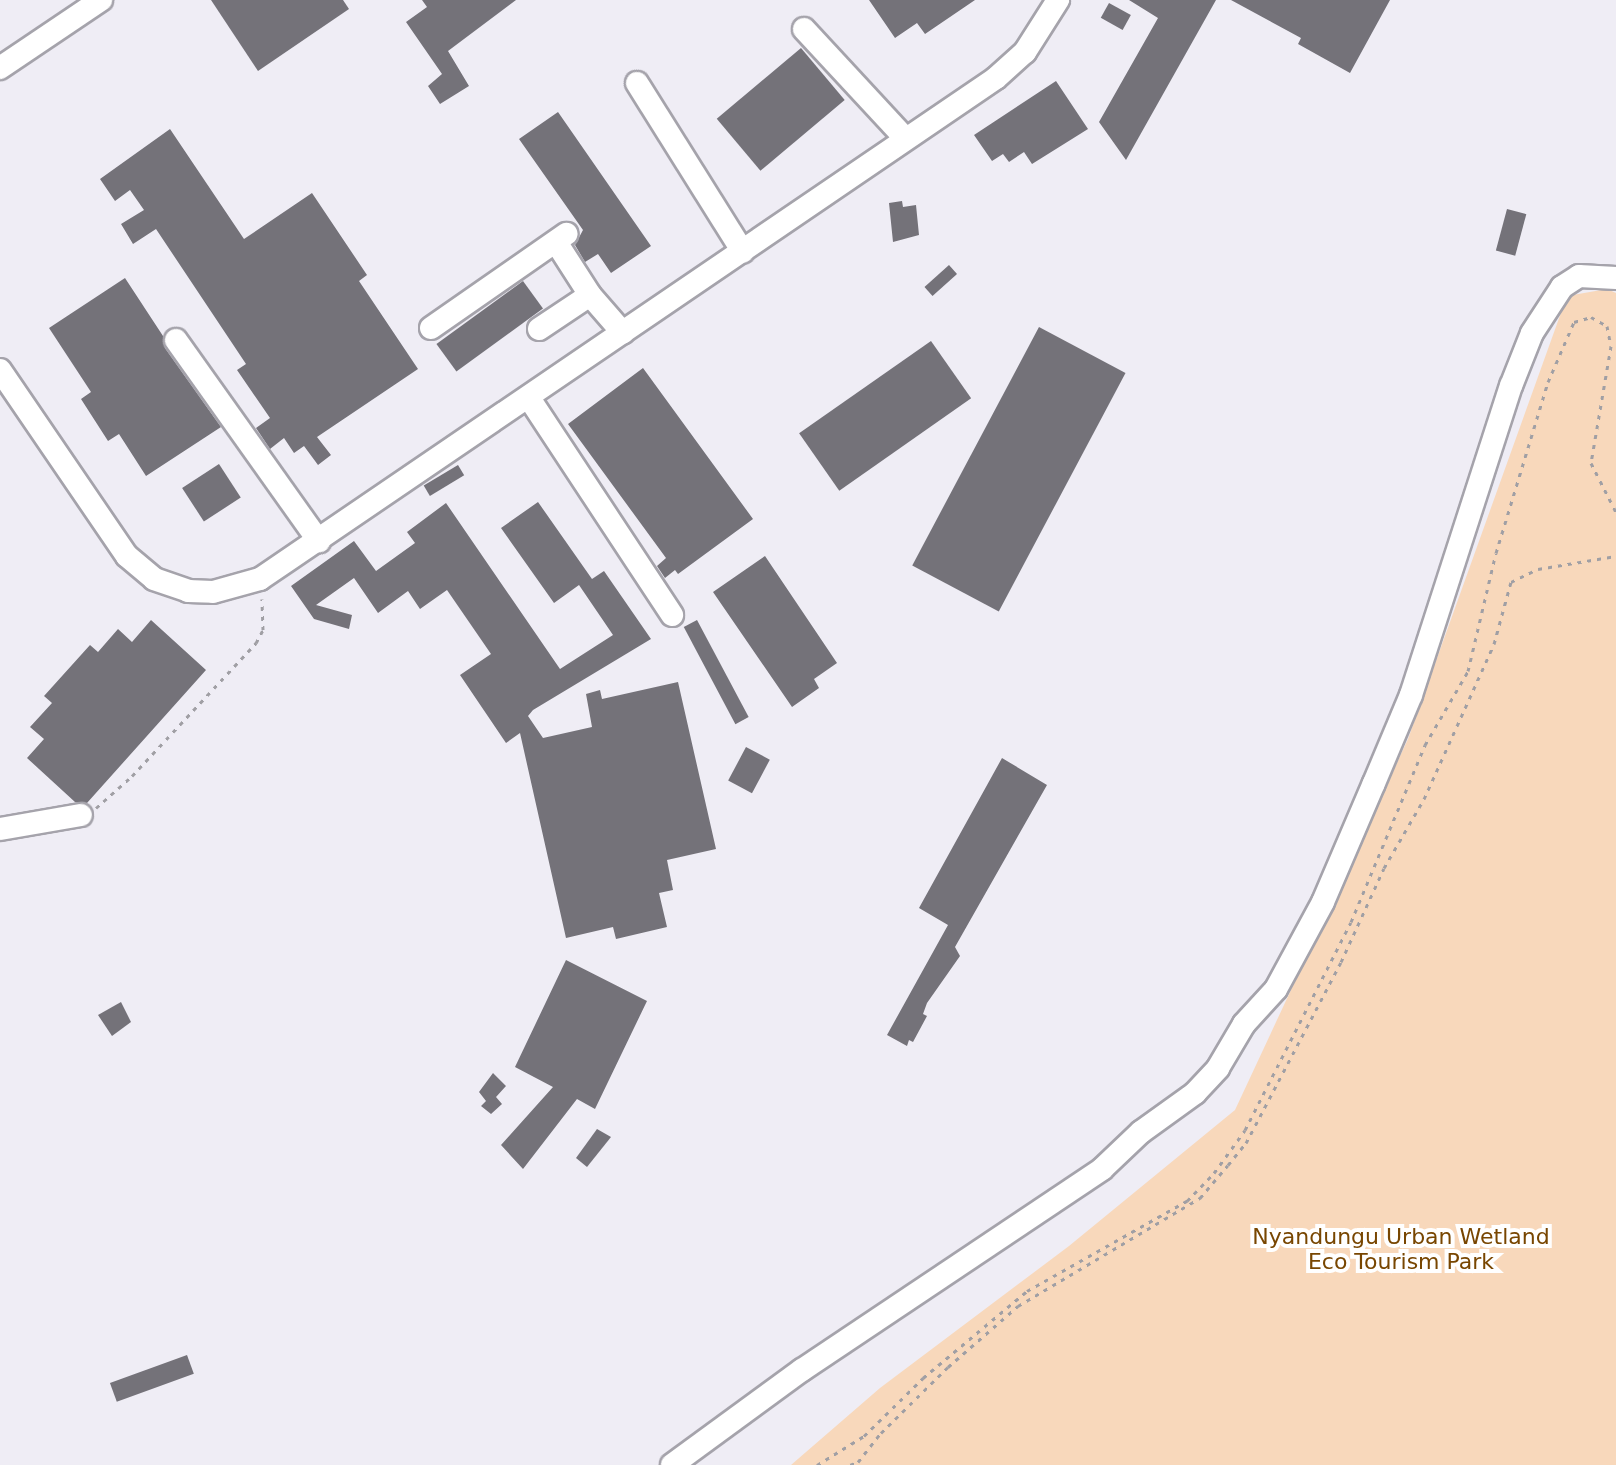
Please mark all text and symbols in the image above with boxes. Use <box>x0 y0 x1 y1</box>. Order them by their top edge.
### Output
park label: Nyandungu Urban Wetland Eco Tourism Park <box>1252 1223 1550 1274</box>

